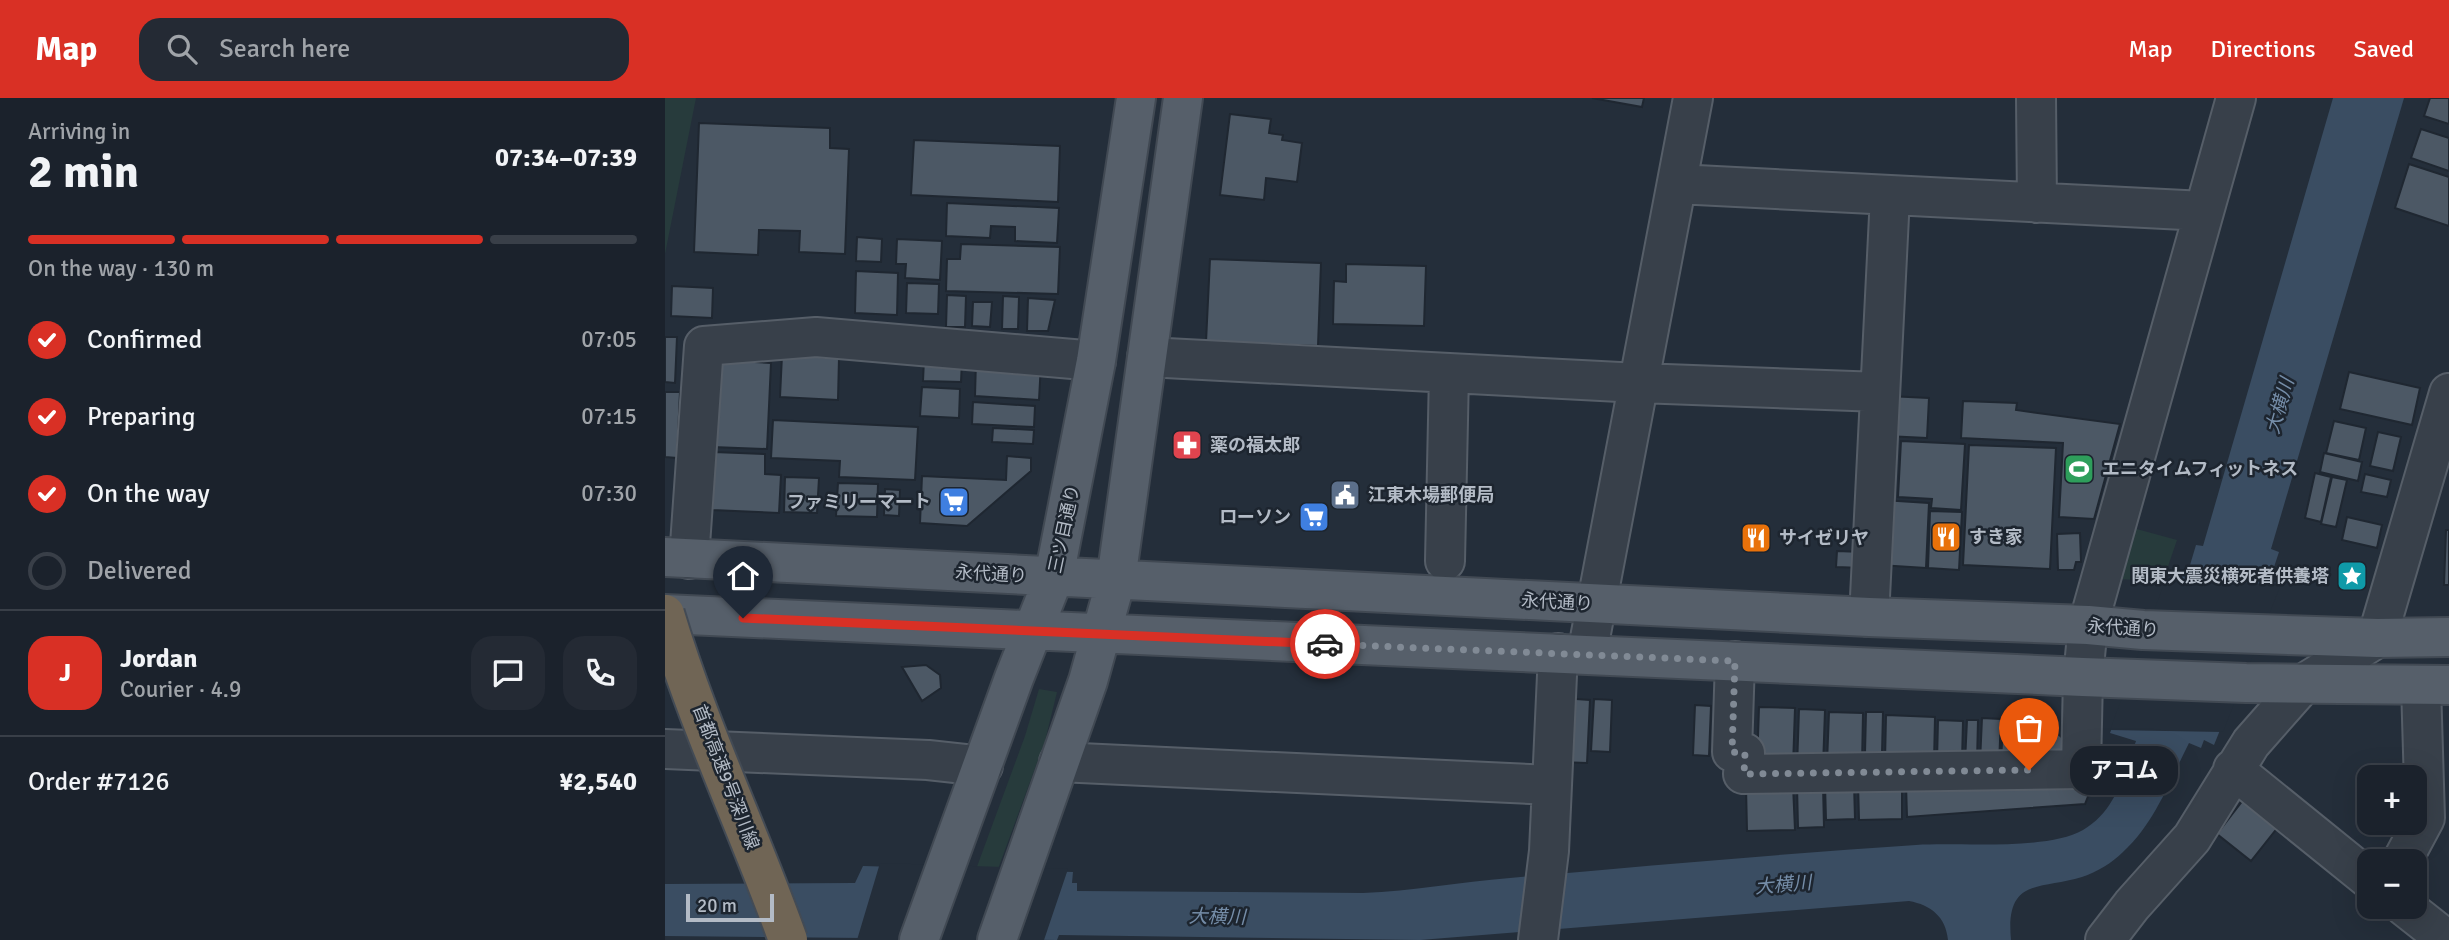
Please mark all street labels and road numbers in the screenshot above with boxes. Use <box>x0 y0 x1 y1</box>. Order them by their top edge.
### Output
street label: 三ツ目通り <box>1044 483 1084 575</box>
street label: 永代通り <box>954 561 1028 587</box>
street label: 永代通り <box>1520 589 1594 615</box>
street label: 永代通り <box>2086 615 2160 641</box>
street label: 首都高速9号深川線 <box>688 701 764 853</box>

